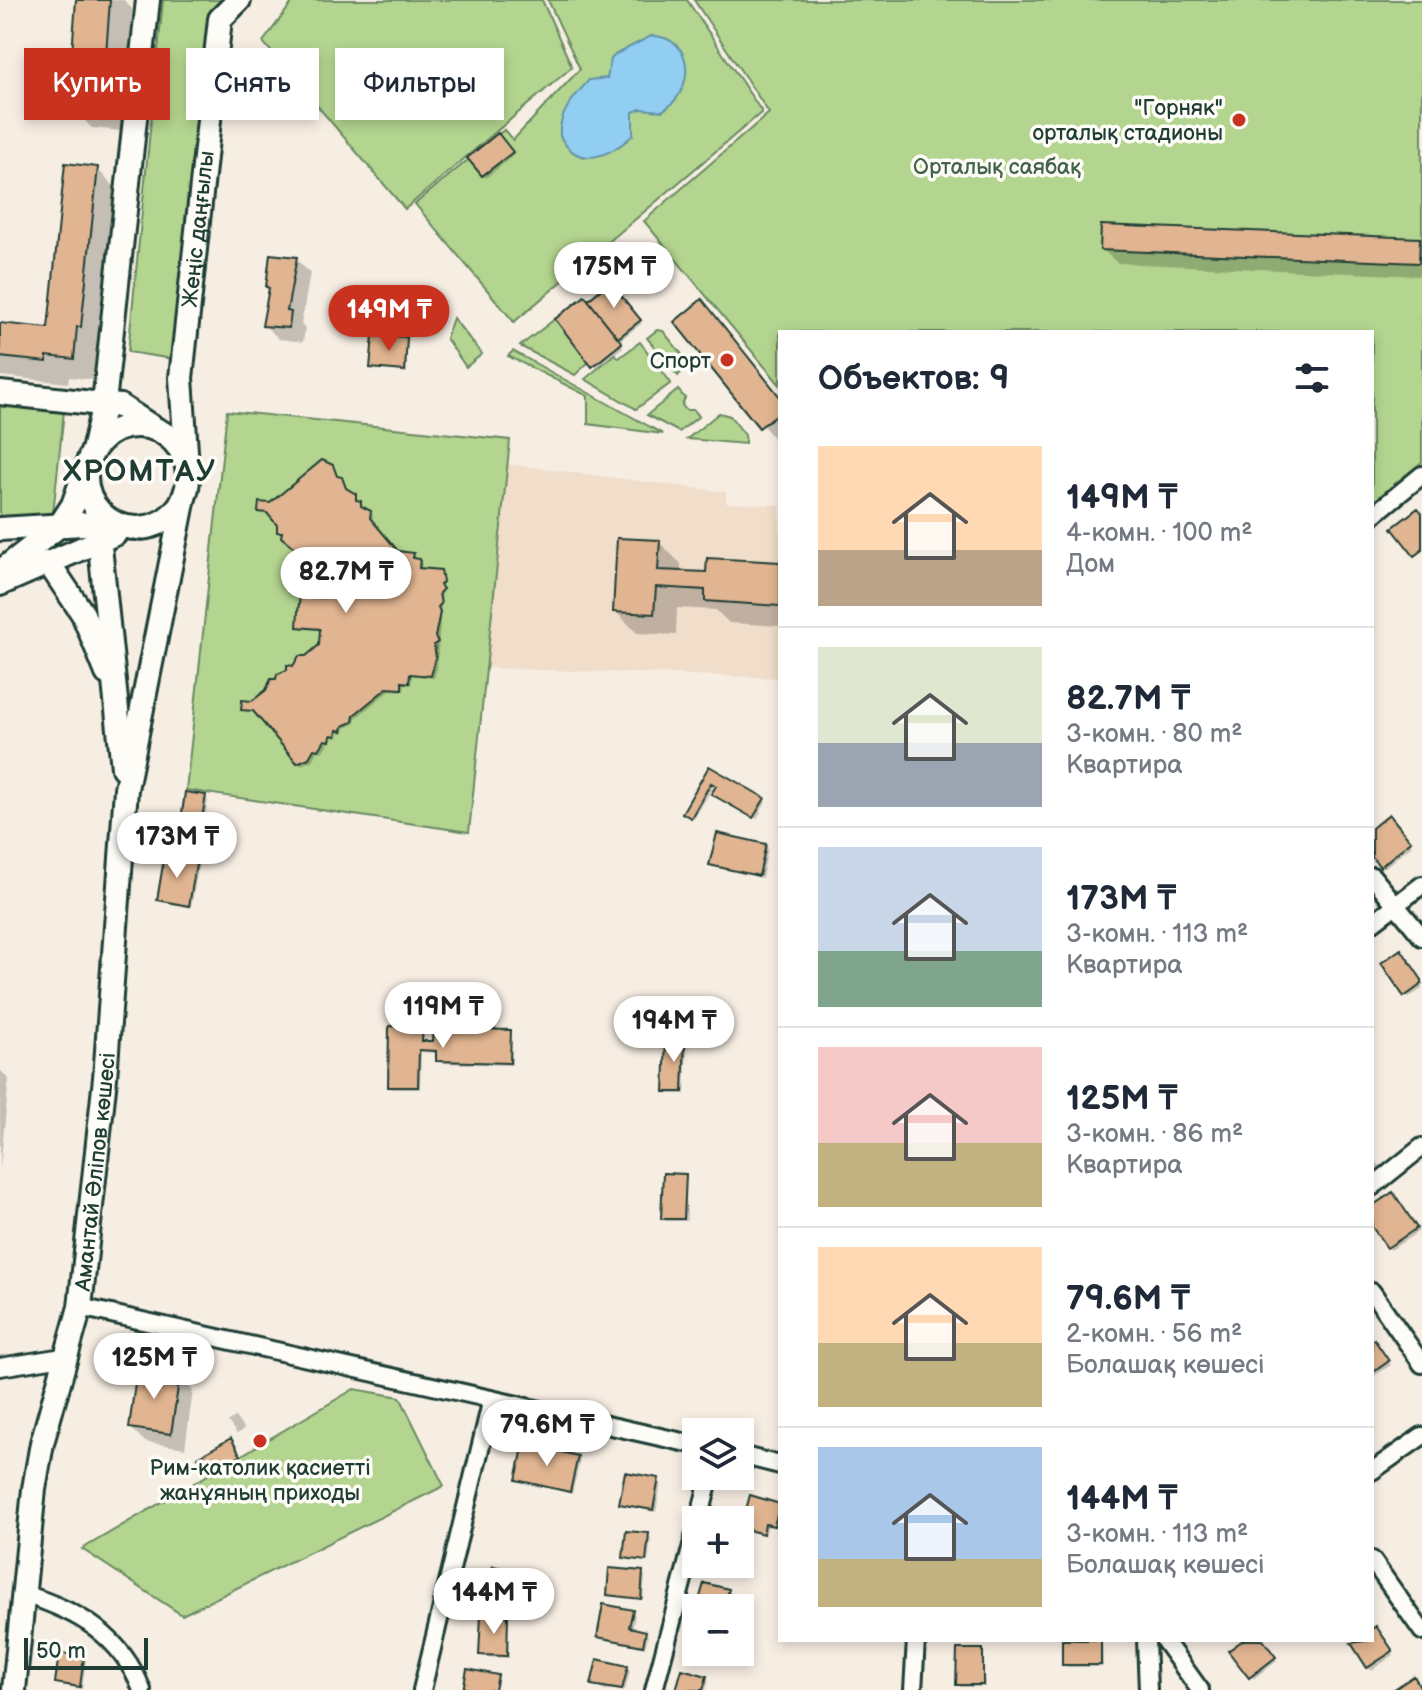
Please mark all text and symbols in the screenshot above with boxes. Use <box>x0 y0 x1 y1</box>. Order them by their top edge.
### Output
chip: Купить <box>24 48 170 120</box>
chip: Снять <box>186 48 319 120</box>
chip: Фильтры <box>335 48 504 120</box>
place label: "Горняк" орталық стадионы <box>1033 95 1223 147</box>
marker: "Горняк" орталық стадионы <box>1230 111 1248 129</box>
street label: Жеңіс даңғылы <box>177 149 221 309</box>
park label: Орталық саябақ <box>913 154 1081 181</box>
pin: 175M ₸ <box>549 242 679 310</box>
text: 175M ₸ <box>572 252 656 283</box>
pin: 149M ₸ <box>324 285 454 353</box>
text: 149M ₸ <box>346 295 432 326</box>
place label: Спорт <box>650 348 712 375</box>
marker: Спорт <box>718 351 736 369</box>
icon: filters <box>1290 356 1334 400</box>
text: Объектов: 9 <box>818 358 1009 399</box>
district label: ХРОМТАУ <box>62 454 217 490</box>
text: 149M ₸ <box>1066 477 1177 518</box>
icon: home <box>882 478 978 574</box>
text: 4-комн. · 100 m² <box>1066 518 1253 549</box>
pin: 82.7M ₸ <box>272 547 420 615</box>
text: Дом <box>1066 549 1115 580</box>
text: 82.7M ₸ <box>299 557 393 588</box>
text: 82.7M ₸ <box>1066 678 1190 719</box>
icon: home <box>882 679 978 775</box>
text: 3-комн. · 80 m² <box>1066 719 1243 750</box>
text: Квартира <box>1066 750 1183 781</box>
pin: 173M ₸ <box>112 812 242 880</box>
text: 173M ₸ <box>135 822 219 853</box>
text: 173M ₸ <box>1066 878 1176 919</box>
icon: home <box>882 879 978 975</box>
text: 3-комн. · 113 m² <box>1066 919 1248 950</box>
text: Квартира <box>1066 950 1183 981</box>
pin: 119M ₸ <box>378 982 508 1050</box>
text: 119M ₸ <box>403 992 483 1023</box>
pin: 194M ₸ <box>609 996 739 1064</box>
text: 194M ₸ <box>631 1006 717 1037</box>
street label: Амантай Әліпов көшесі <box>70 1052 122 1293</box>
text: 125M ₸ <box>1066 1078 1177 1119</box>
icon: home <box>882 1079 978 1175</box>
text: 3-комн. · 86 m² <box>1066 1119 1243 1150</box>
text: Квартира <box>1066 1150 1183 1181</box>
text: 79.6M ₸ <box>1066 1278 1190 1319</box>
icon: home <box>882 1279 978 1375</box>
text: 2-комн. · 56 m² <box>1066 1319 1242 1350</box>
pin: 125M ₸ <box>89 1333 219 1401</box>
text: 125M ₸ <box>111 1343 197 1374</box>
text: Болашақ көшесі <box>1066 1350 1264 1381</box>
pin: 79.6M ₸ <box>473 1400 621 1468</box>
text: 79.6M ₸ <box>500 1410 594 1441</box>
map controls <box>682 1418 754 1666</box>
button: layers <box>682 1418 754 1490</box>
marker: Рим-католик қасиетті жанұяның приходы <box>251 1432 269 1450</box>
place label: Рим-католик қасиетті жанұяның приходы <box>149 1455 371 1507</box>
text: 144M ₸ <box>1066 1478 1177 1519</box>
icon: home <box>882 1479 978 1575</box>
button: + <box>682 1506 754 1578</box>
text: 3-комн. · 113 m² <box>1066 1519 1248 1550</box>
text: Болашақ көшесі <box>1066 1550 1264 1581</box>
pin: 144M ₸ <box>429 1568 559 1636</box>
text: 144M ₸ <box>451 1578 537 1609</box>
button: − <box>682 1594 754 1666</box>
scale bar <box>24 1634 148 1670</box>
text: 50 m <box>36 1638 86 1665</box>

